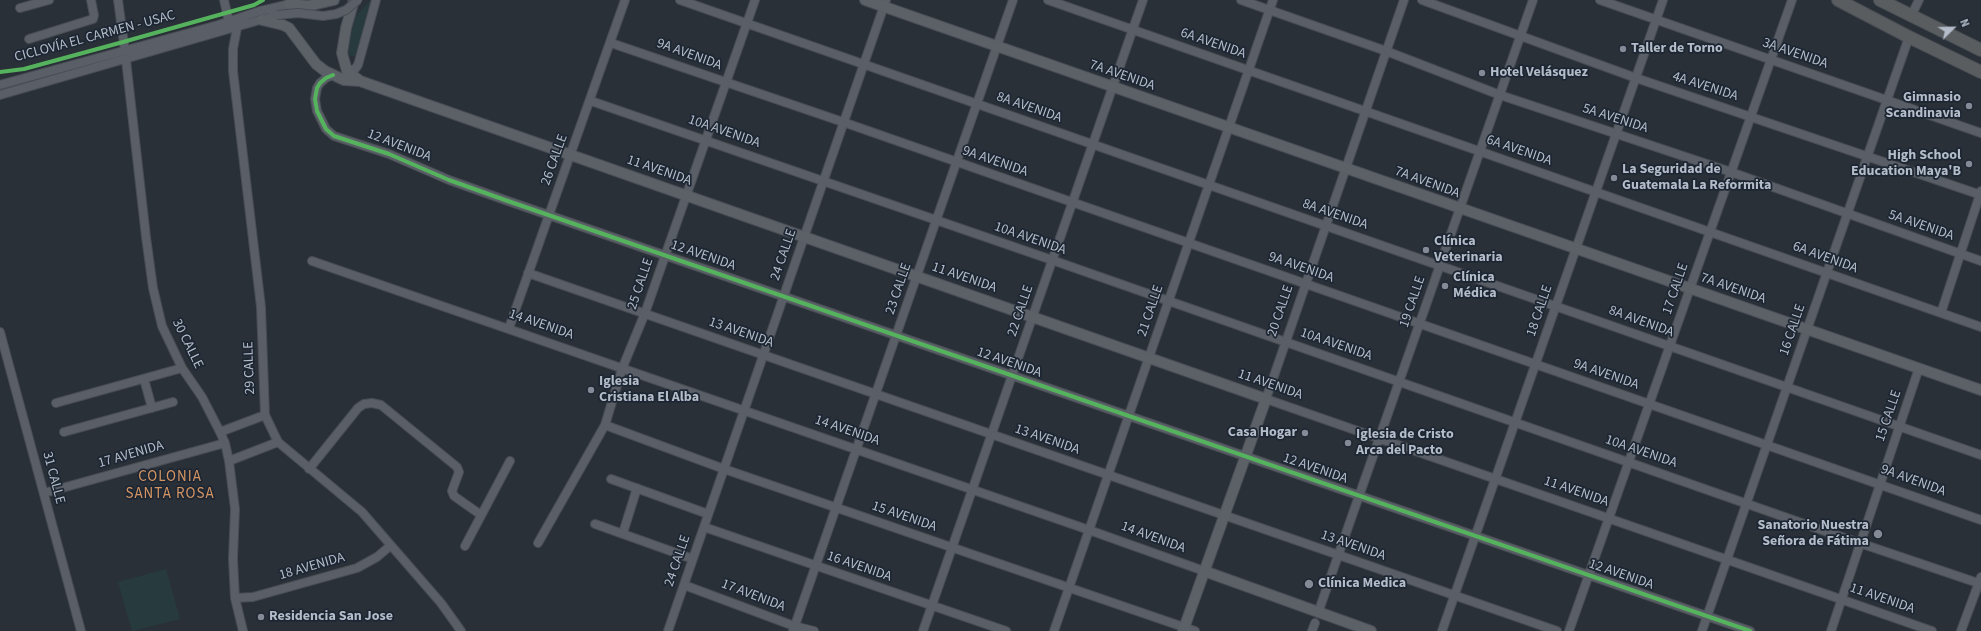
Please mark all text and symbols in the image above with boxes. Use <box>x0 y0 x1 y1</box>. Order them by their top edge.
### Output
street label: CICLOVÍA EL CARMEN - USAC <box>13 7 177 67</box>
north arrow <box>1933 8 1973 48</box>
text: N <box>1956 17 1973 29</box>
street label: 6A AVENIDA <box>1178 25 1248 63</box>
street label: 9A AVENIDA <box>654 35 724 75</box>
street label: 3A AVENIDA <box>1760 35 1830 73</box>
place label: Taller de Torno <box>1631 41 1723 57</box>
marker: Taller de Torno <box>1618 44 1628 54</box>
street label: 7A AVENIDA <box>1087 57 1157 95</box>
place label: Hotel Velásquez <box>1490 65 1588 81</box>
marker: Hotel Velásquez <box>1477 68 1487 78</box>
street label: 4A AVENIDA <box>1670 68 1740 106</box>
street label: 8A AVENIDA <box>994 89 1064 127</box>
place label: Gimnasio Scandinavia <box>1886 90 1961 122</box>
street label: 5A AVENIDA <box>1580 100 1650 138</box>
marker: Gimnasio Scandinavia <box>1964 101 1974 111</box>
street label: 10A AVENIDA <box>686 112 762 152</box>
street label: 12 AVENIDA <box>364 126 434 166</box>
street label: 26 CALLE <box>538 132 572 188</box>
street label: 6A AVENIDA <box>1484 132 1554 170</box>
street label: 9A AVENIDA <box>960 143 1030 181</box>
place label: High School Education Maya'B <box>1851 148 1961 180</box>
street label: 11 AVENIDA <box>624 152 694 190</box>
marker: High School Education Maya'B <box>1964 159 1974 169</box>
place label: La Seguridad de Guatemala La Reformita <box>1622 162 1771 194</box>
street label: 7A AVENIDA <box>1392 163 1462 203</box>
marker: La Seguridad de Guatemala La Reformita <box>1609 173 1619 183</box>
street label: 8A AVENIDA <box>1300 196 1370 234</box>
street label: 5A AVENIDA <box>1886 207 1956 245</box>
street label: 10A AVENIDA <box>992 219 1068 259</box>
street label: 24 CALLE <box>767 227 801 283</box>
place label: Clínica Veterinaria <box>1434 234 1503 266</box>
street label: 12 AVENIDA <box>668 237 738 275</box>
street label: 6A AVENIDA <box>1790 238 1860 278</box>
marker: Clínica Veterinaria <box>1421 245 1431 255</box>
street label: 9A AVENIDA <box>1266 249 1336 287</box>
street label: 25 CALLE <box>624 256 658 312</box>
street label: 11 AVENIDA <box>929 259 999 297</box>
street label: 23 CALLE <box>882 261 916 317</box>
street label: 17 CALLE <box>1659 261 1693 317</box>
place label: Clínica Médica <box>1453 270 1497 302</box>
street label: 7A AVENIDA <box>1698 270 1768 308</box>
street label: 19 CALLE <box>1396 274 1430 330</box>
marker: Clínica Médica <box>1440 281 1450 291</box>
street label: 22 CALLE <box>1004 283 1038 339</box>
street label: 21 CALLE <box>1134 283 1168 339</box>
street label: 20 CALLE <box>1264 283 1298 339</box>
street label: 18 CALLE <box>1523 283 1557 339</box>
street label: 8A AVENIDA <box>1606 302 1676 342</box>
street label: 16 CALLE <box>1776 302 1810 358</box>
street label: 14 AVENIDA <box>506 306 576 344</box>
street label: 13 AVENIDA <box>706 314 776 352</box>
street label: 30 CALLE <box>168 316 206 372</box>
street label: 10A AVENIDA <box>1298 325 1374 365</box>
street label: 29 CALLE <box>241 341 259 395</box>
street label: 12 AVENIDA <box>974 344 1044 382</box>
street label: 9A AVENIDA <box>1571 356 1641 394</box>
street label: 11 AVENIDA <box>1235 366 1305 404</box>
place label: Iglesia Cristiana El Alba <box>599 374 699 406</box>
marker: Iglesia Cristiana El Alba <box>586 385 596 395</box>
street label: 15 CALLE <box>1872 388 1906 444</box>
street label: 14 AVENIDA <box>812 412 882 450</box>
street label: 13 AVENIDA <box>1012 421 1082 459</box>
place label: Casa Hogar <box>1228 425 1297 441</box>
place label: Iglesia de Cristo Arca del Pacto <box>1356 427 1454 460</box>
marker: Casa Hogar <box>1300 428 1310 438</box>
street label: 10A AVENIDA <box>1603 432 1679 472</box>
street label: 17 AVENIDA <box>96 438 166 472</box>
marker: Iglesia de Cristo Arca del Pacto <box>1343 438 1353 448</box>
street label: 31 CALLE <box>38 450 68 506</box>
street label: 12 AVENIDA <box>1280 450 1350 488</box>
street label: 9A AVENIDA <box>1878 461 1948 501</box>
district label: COLONIA SANTA ROSA <box>125 469 215 504</box>
street label: 11 AVENIDA <box>1541 473 1611 511</box>
street label: 15 AVENIDA <box>869 498 939 536</box>
place label: Sanatorio Nuestra Señora de Fátima <box>1757 518 1869 550</box>
street label: 14 AVENIDA <box>1118 519 1188 557</box>
street label: 13 AVENIDA <box>1318 527 1388 565</box>
marker: Sanatorio Nuestra Señora de Fátima <box>1872 528 1884 540</box>
street label: 24 CALLE <box>661 533 695 589</box>
street label: 16 AVENIDA <box>824 548 894 586</box>
street label: 18 AVENIDA <box>277 550 347 584</box>
street label: 12 AVENIDA <box>1586 556 1656 594</box>
street label: 17 AVENIDA <box>718 576 788 616</box>
place label: Clínica Medica <box>1318 576 1406 592</box>
marker: Clínica Medica <box>1303 578 1315 590</box>
street label: 11 AVENIDA <box>1847 580 1917 618</box>
place label: Residencia San Jose <box>269 609 393 625</box>
marker: Residencia San Jose <box>256 612 266 622</box>

